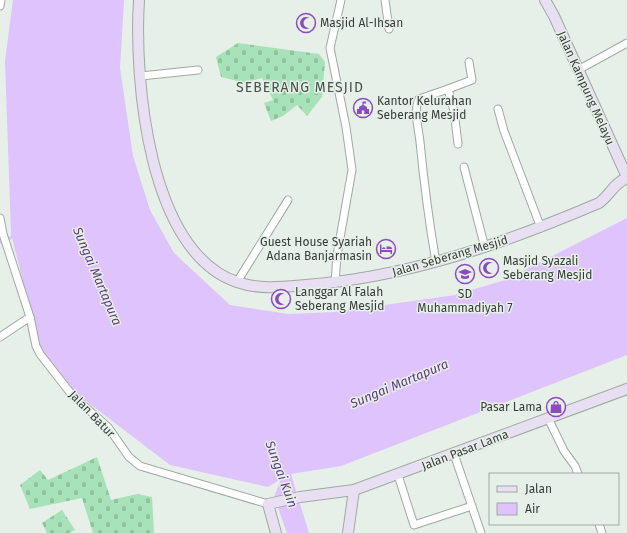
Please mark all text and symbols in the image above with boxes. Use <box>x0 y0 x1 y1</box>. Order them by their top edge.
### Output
mosque icon: Masjid Al-Ihsan <box>295 12 317 34</box>
place label: Masjid Al-Ihsan <box>320 16 403 30</box>
street label: Jalan Kampung Melayu <box>555 29 617 147</box>
district label: SEBERANG MESJID <box>236 79 364 96</box>
place label: Kantor Kelurahan Seberang Mesjid <box>377 94 472 122</box>
public building icon: Kantor Kelurahan Seberang Mesjid <box>352 97 374 119</box>
water label: Sungai Martapura <box>70 224 125 327</box>
street label: Jalan Seberang Mesjid <box>391 233 509 279</box>
place label: Guest House Syariah Adana Banjarmasin <box>260 235 372 263</box>
hotel icon: Guest House Syariah Adana Banjarmasin <box>375 238 397 260</box>
place label: Masjid Syazali Seberang Mesjid <box>503 254 592 282</box>
mosque icon: Masjid Syazali Seberang Mesjid <box>478 257 500 279</box>
school or university icon: SD Muhammadiyah 7 <box>454 263 476 285</box>
place label: Langgar Al Falah Seberang Mesjid <box>295 285 384 313</box>
place label: SD Muhammadiyah 7 <box>417 287 513 315</box>
mosque icon: Langgar Al Falah Seberang Mesjid <box>270 288 292 310</box>
water label: Sungai Martapura <box>347 356 450 411</box>
street label: Jalan Batur <box>66 388 118 441</box>
shop icon: Pasar Lama <box>545 396 567 418</box>
place label: Pasar Lama <box>480 400 542 414</box>
street label: Jalan Pasar Lama <box>420 427 510 473</box>
water label: Sungai Kuin <box>262 438 301 510</box>
legend <box>489 473 619 525</box>
text: Jalan <box>525 482 552 496</box>
text: Air <box>525 502 540 516</box>

